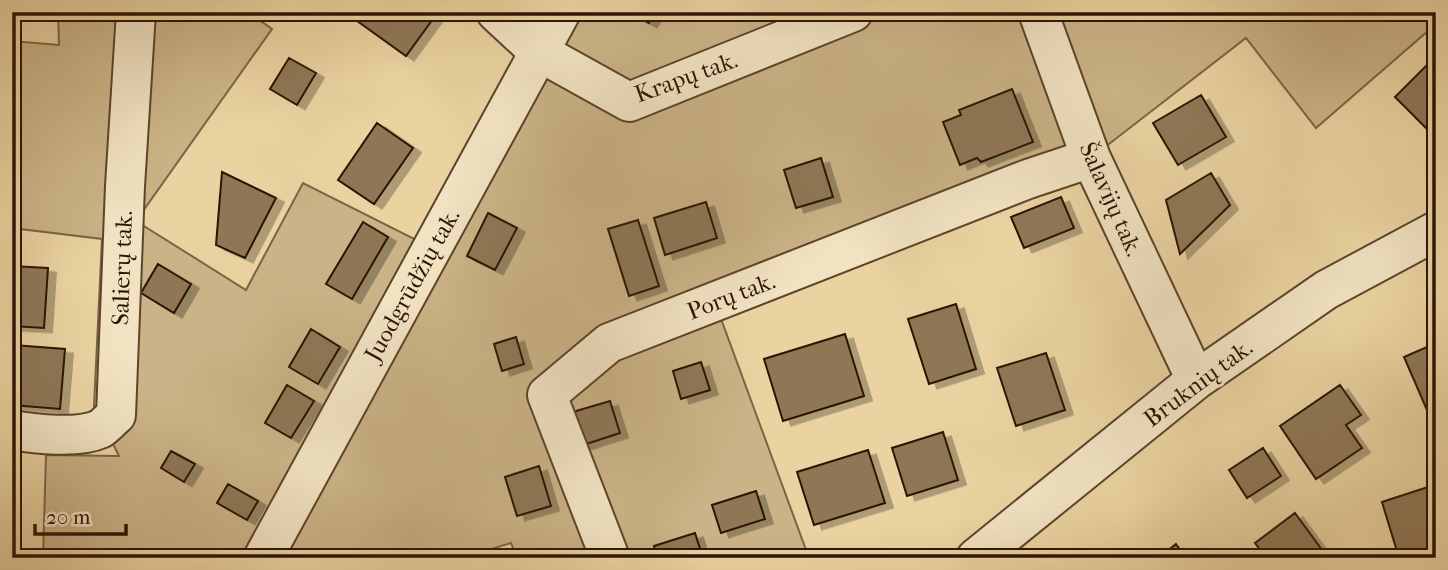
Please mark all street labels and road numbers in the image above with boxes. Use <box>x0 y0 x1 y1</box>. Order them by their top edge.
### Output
street label: Krapų tak. <box>631 45 742 109</box>
street label: Šalavijų tak. <box>1073 137 1149 261</box>
street label: Juodgrūdžių tak. <box>357 204 466 369</box>
street label: Salierų tak. <box>106 210 139 326</box>
street label: Porų tak. <box>683 266 779 326</box>
street label: Bruknių tak. <box>1138 333 1258 434</box>

